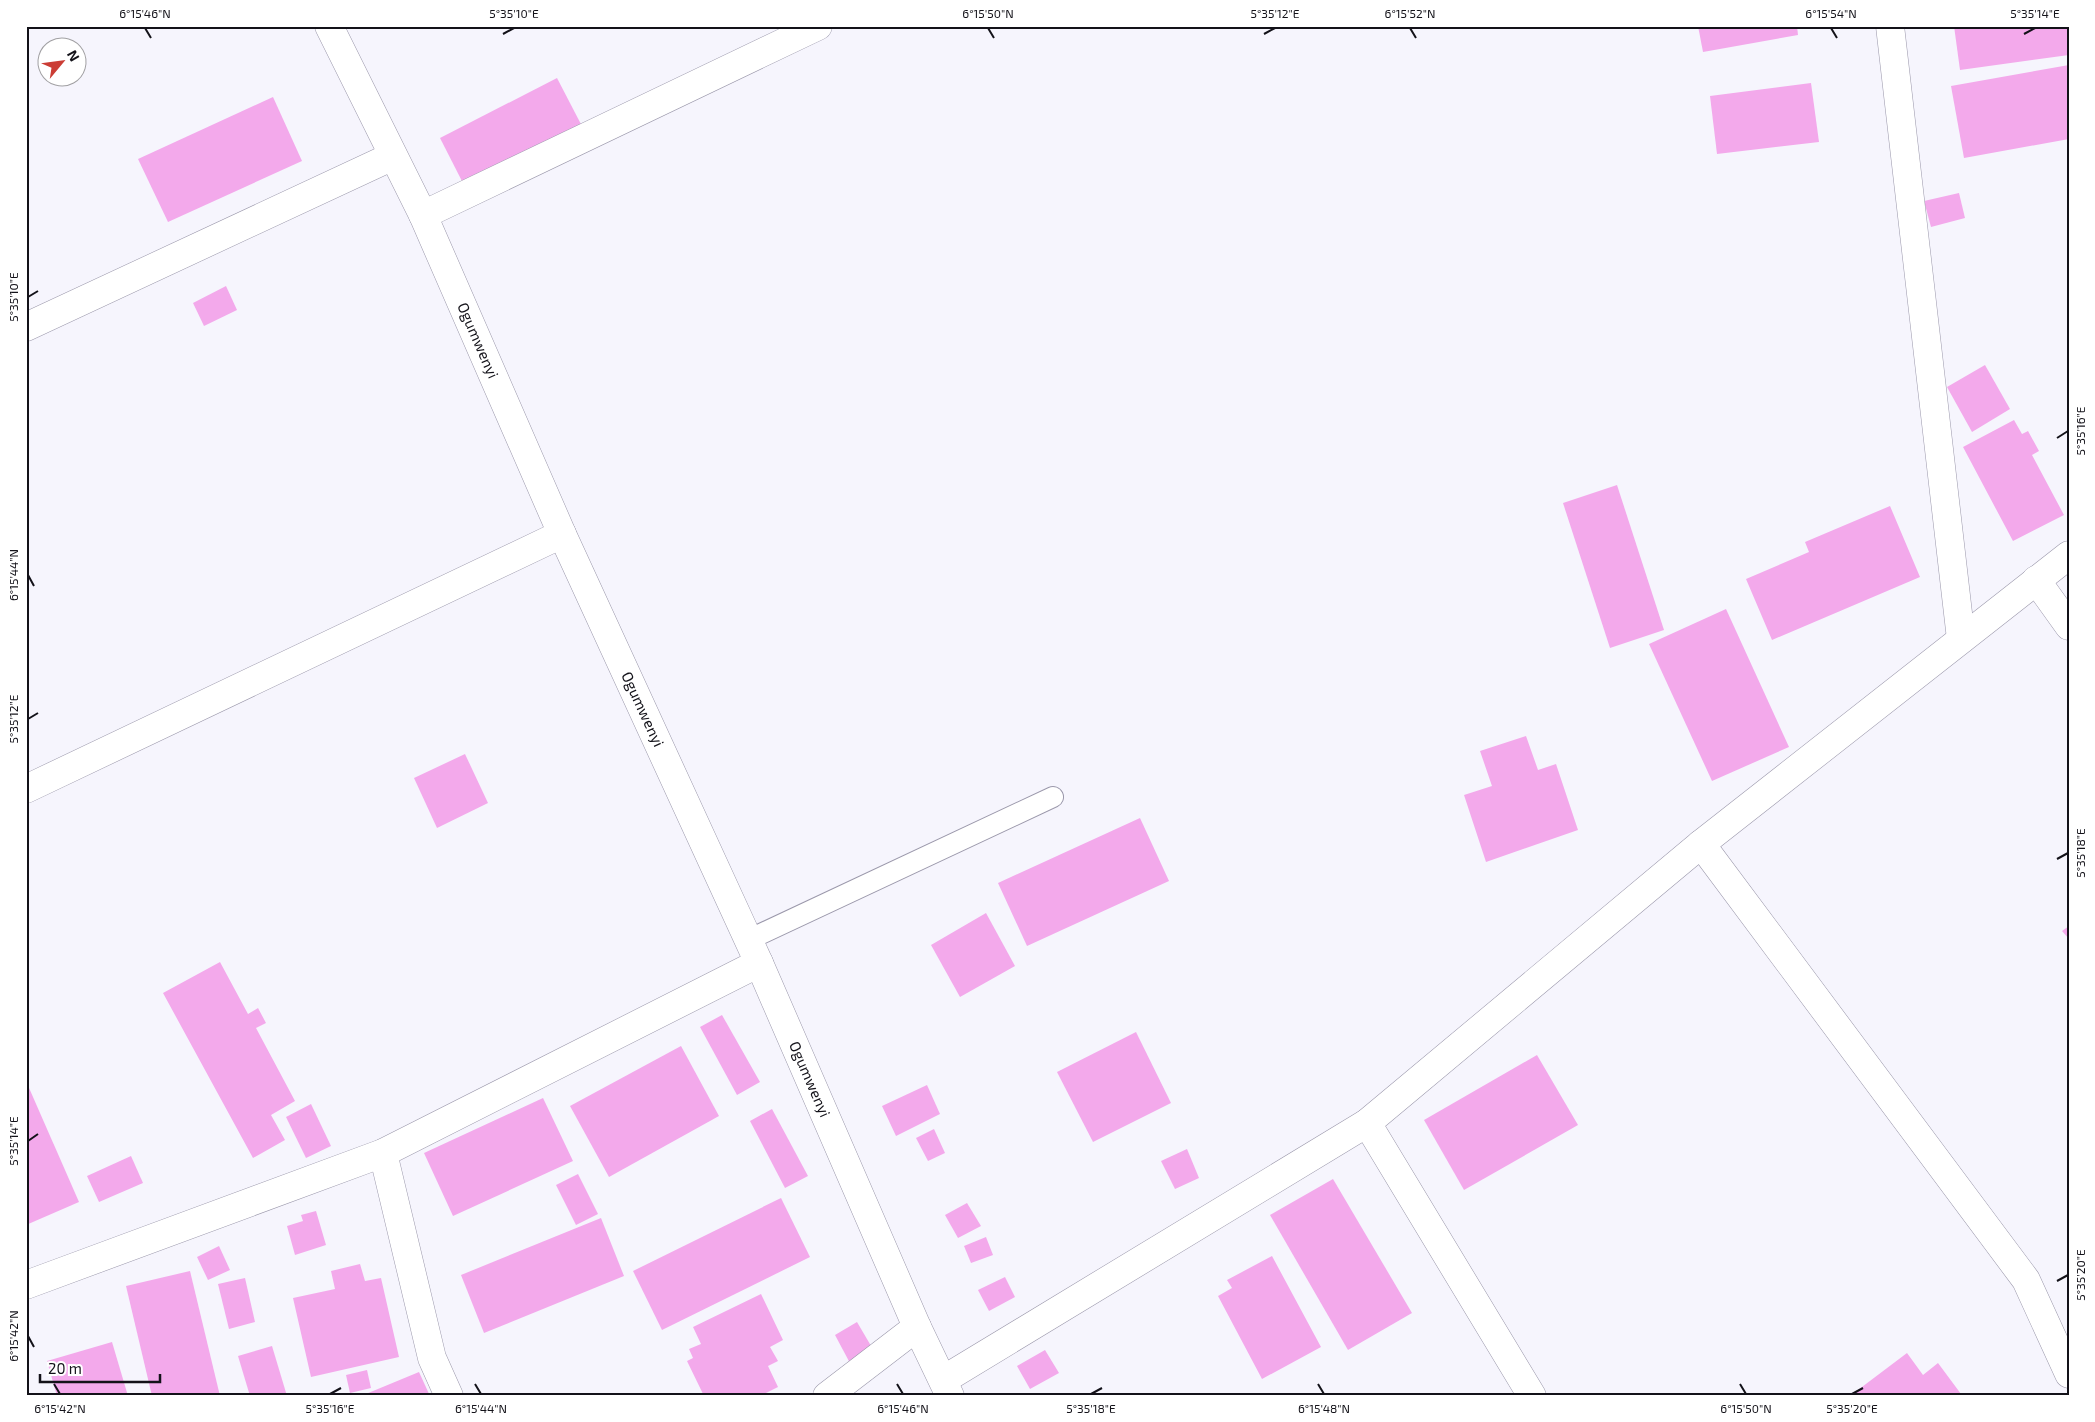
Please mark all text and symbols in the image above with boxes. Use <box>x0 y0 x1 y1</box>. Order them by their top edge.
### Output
text: 6°15'46"N <box>119 6 171 20</box>
text: 5°35'10"E <box>489 6 539 20</box>
text: 6°15'50"N <box>962 6 1014 20</box>
text: 5°35'12"E <box>1251 6 1300 20</box>
text: 6°15'52"N <box>1385 6 1435 20</box>
text: 6°15'54"N <box>1805 6 1857 20</box>
text: 5°35'14"E <box>2010 6 2060 20</box>
north arrow <box>38 38 88 88</box>
text: N <box>64 47 84 64</box>
text: 5°35'10"E <box>6 272 20 322</box>
street label: Ogumwenyi <box>454 299 503 381</box>
text: 5°35'16"E <box>2073 406 2087 456</box>
text: 6°15'44"N <box>6 549 20 601</box>
street label: Ogumwenyi <box>618 668 668 749</box>
text: 5°35'12"E <box>6 694 20 743</box>
text: 5°35'18"E <box>2073 828 2087 878</box>
street label: Ogumwenyi <box>786 1038 835 1120</box>
text: 5°35'14"E <box>6 1116 20 1166</box>
text: 5°35'20"E <box>2073 1249 2087 1301</box>
text: 6°15'42"N <box>6 1310 20 1362</box>
scale bar <box>40 1352 160 1384</box>
text: 20 m <box>48 1359 82 1377</box>
text: 6°15'42"N <box>34 1401 86 1415</box>
text: 5°35'16"E <box>306 1401 355 1415</box>
text: 6°15'44"N <box>455 1401 507 1415</box>
text: 6°15'46"N <box>877 1401 929 1415</box>
text: 5°35'18"E <box>1066 1401 1116 1415</box>
text: 6°15'48"N <box>1298 1401 1350 1415</box>
text: 6°15'50"N <box>1720 1401 1772 1415</box>
text: 5°35'20"E <box>1826 1401 1878 1415</box>

